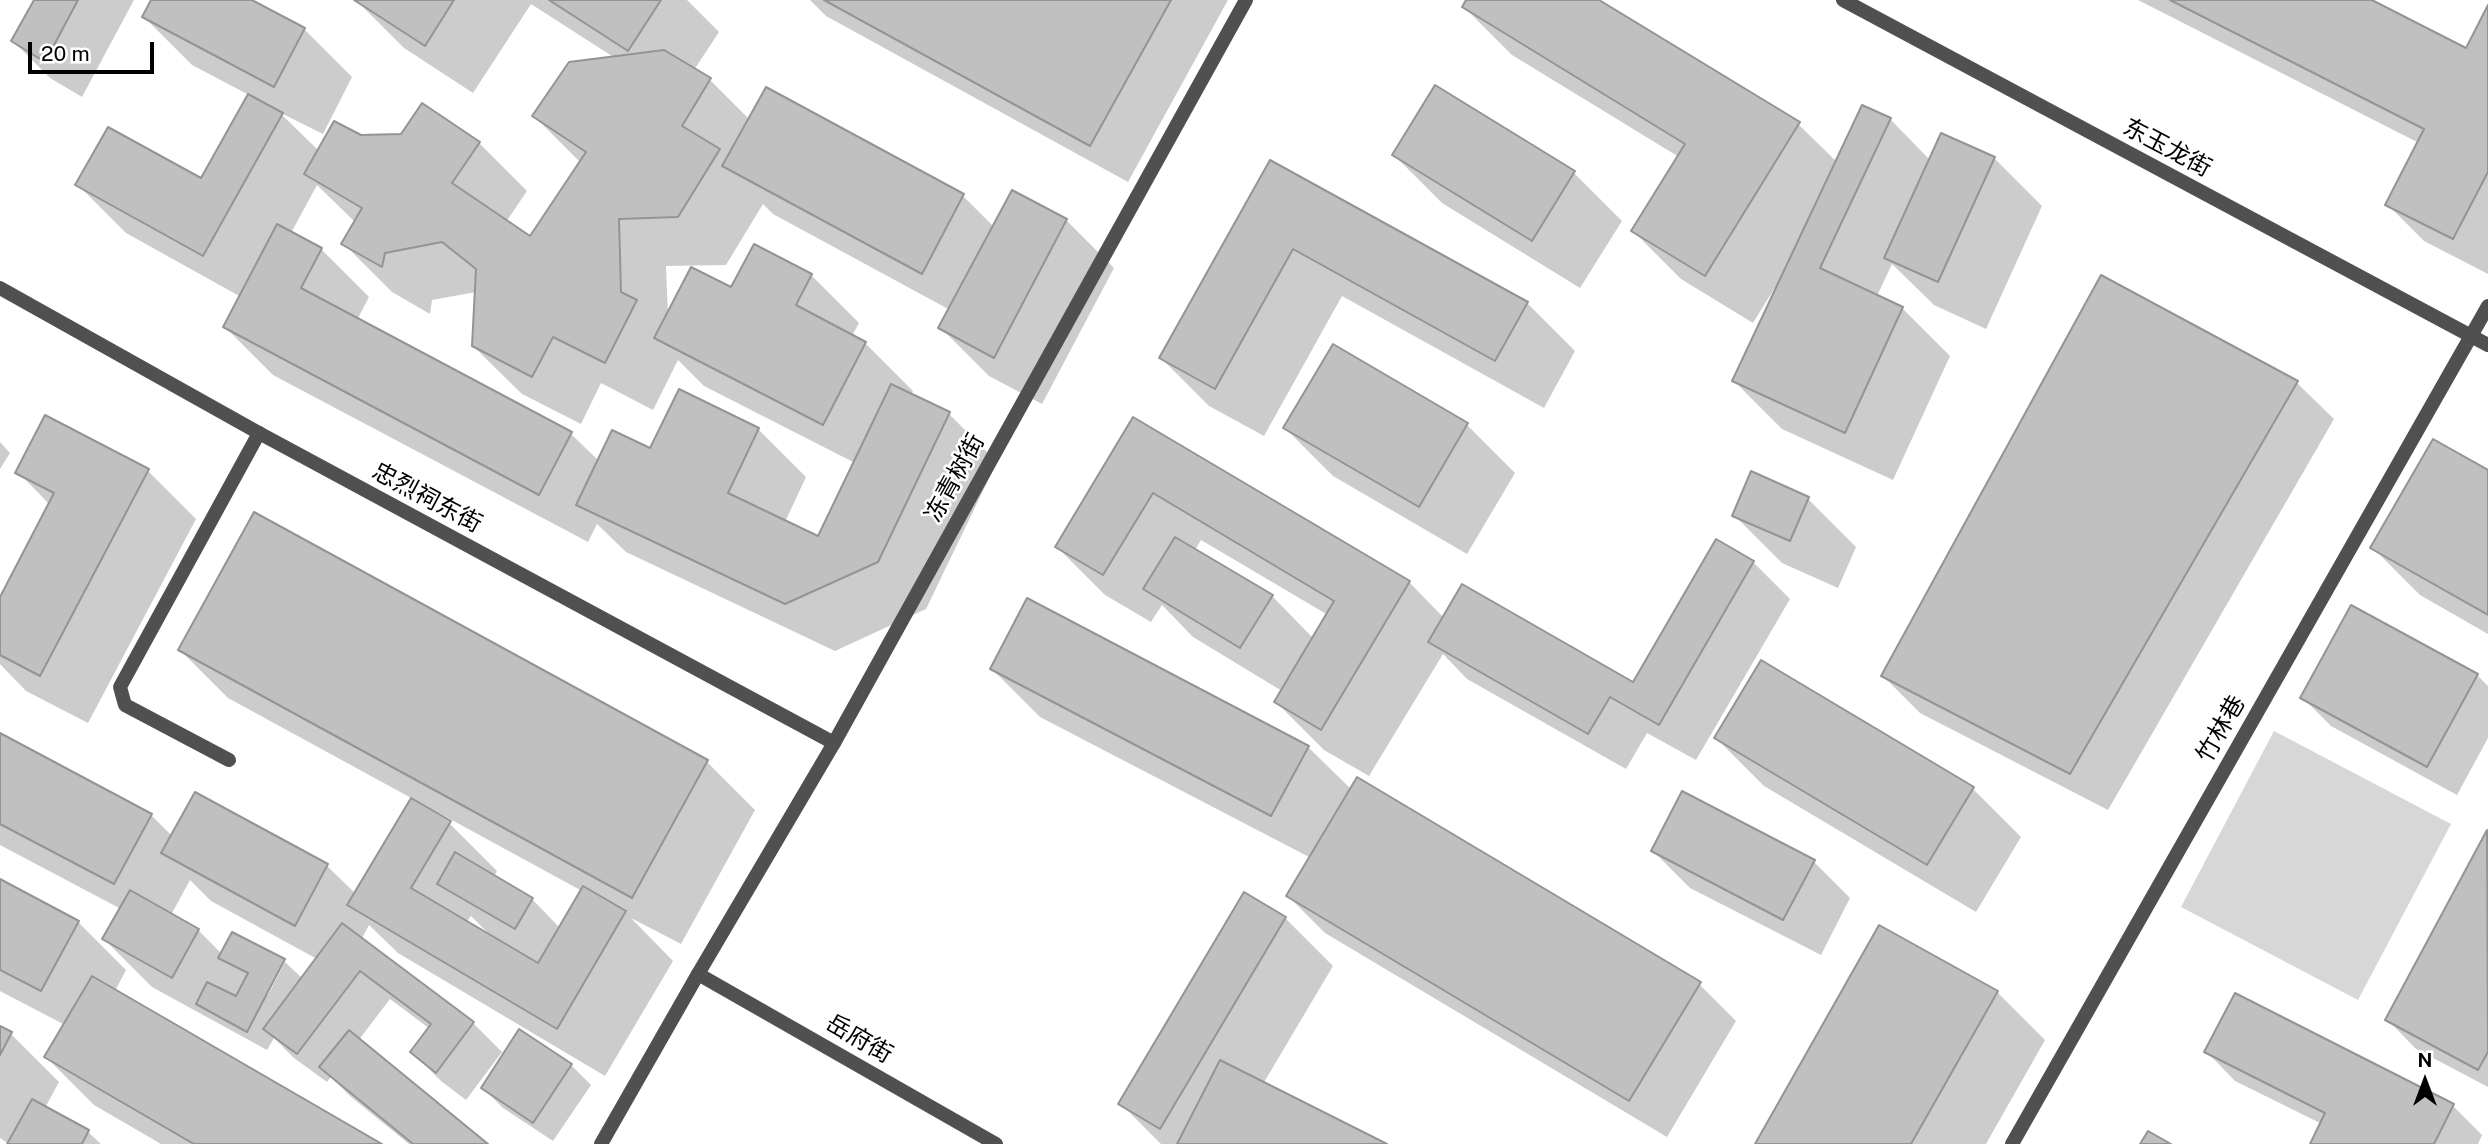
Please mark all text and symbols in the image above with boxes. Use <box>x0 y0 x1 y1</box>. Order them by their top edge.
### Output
scale bar <box>32 28 158 72</box>
text: 20 m <box>41 41 90 66</box>
street label: 东玉龙街 <box>2118 113 2216 183</box>
street label: 冻青树街 <box>919 429 991 527</box>
street label: 忠烈祠东街 <box>367 457 487 539</box>
street label: 竹林巷 <box>2191 691 2251 767</box>
street label: 岳府街 <box>821 1009 897 1069</box>
north arrow <box>2390 1046 2460 1116</box>
text: N <box>2418 1049 2432 1071</box>

